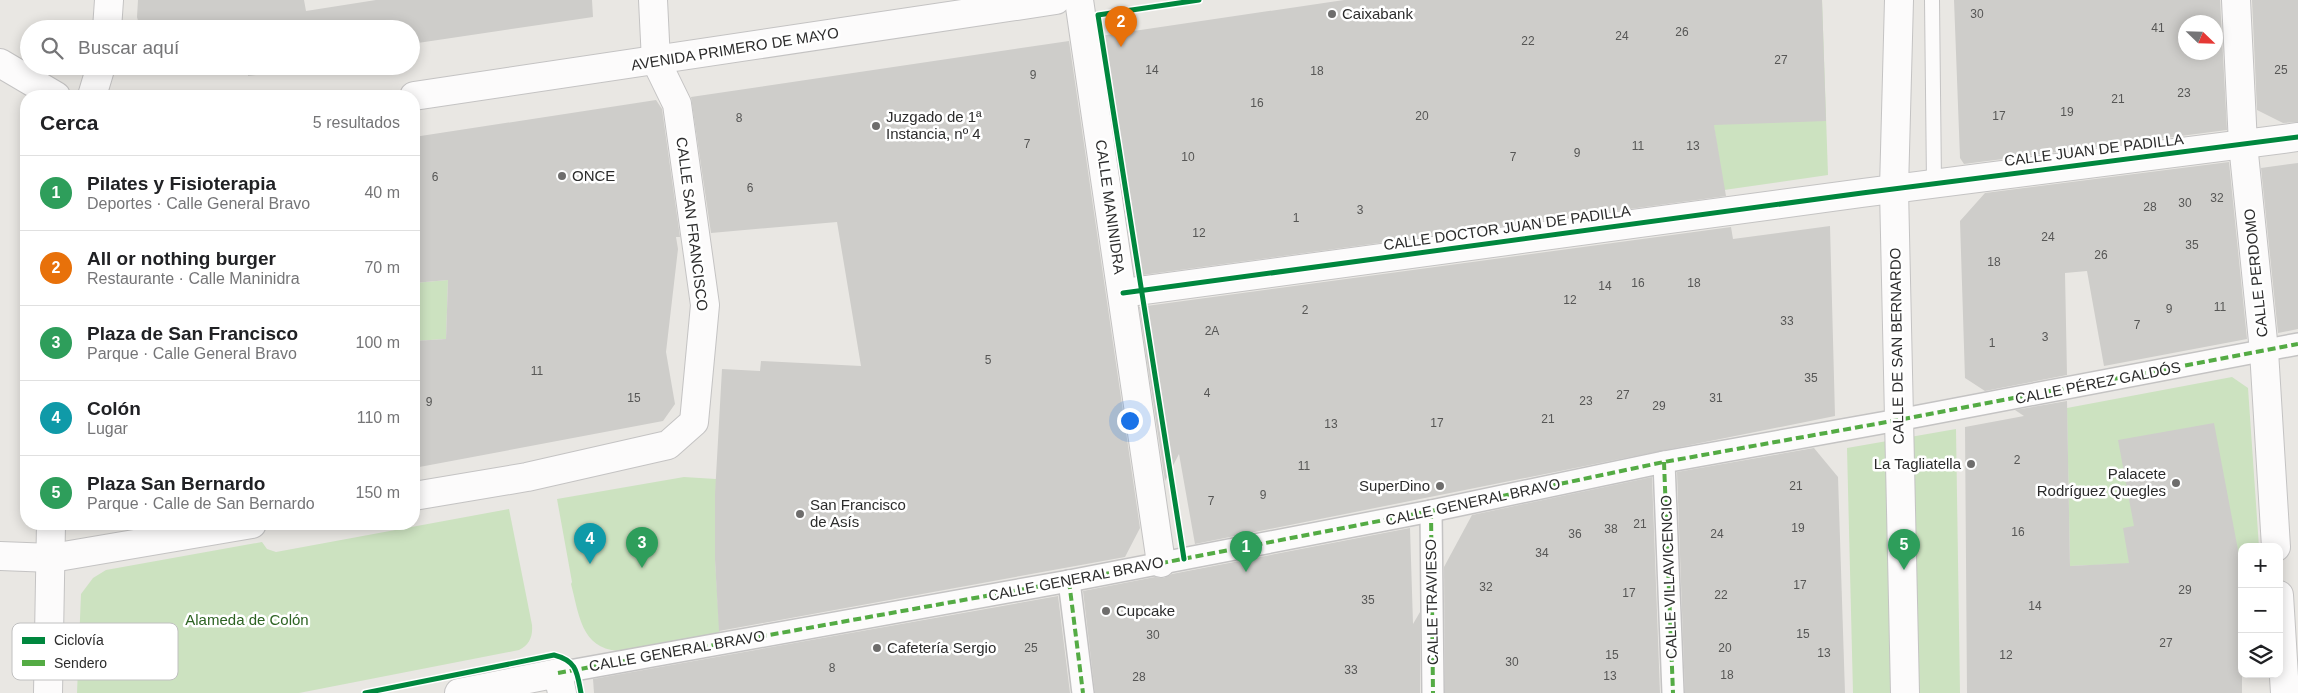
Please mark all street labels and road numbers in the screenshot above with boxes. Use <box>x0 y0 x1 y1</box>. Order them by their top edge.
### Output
street label: AVENIDA PRIMERO DE MAYO <box>630 24 840 73</box>
street label: CALLE JUAN DE PADILLA <box>2003 130 2185 169</box>
street label: CALLE SAN FRANCISCO <box>673 136 712 312</box>
street label: CALLE MANINIDRA <box>1093 138 1128 275</box>
street label: CALLE DOCTOR JUAN DE PADILLA <box>1382 202 1632 253</box>
street label: CALLE PERDOMO <box>2240 208 2271 338</box>
street label: CALLE DE SAN BERNARDO <box>1886 248 1907 445</box>
street label: CALLE PÉREZ GALDÓS <box>2014 358 2182 407</box>
street label: CALLE GENERAL BRAVO <box>1384 475 1562 528</box>
street label: CALLE VILLAVICENCIO <box>1657 495 1680 659</box>
street label: CALLE TRAVIESO <box>1422 539 1441 665</box>
street label: CALLE GENERAL BRAVO <box>987 553 1165 604</box>
street label: CALLE GENERAL BRAVO <box>588 627 766 674</box>

